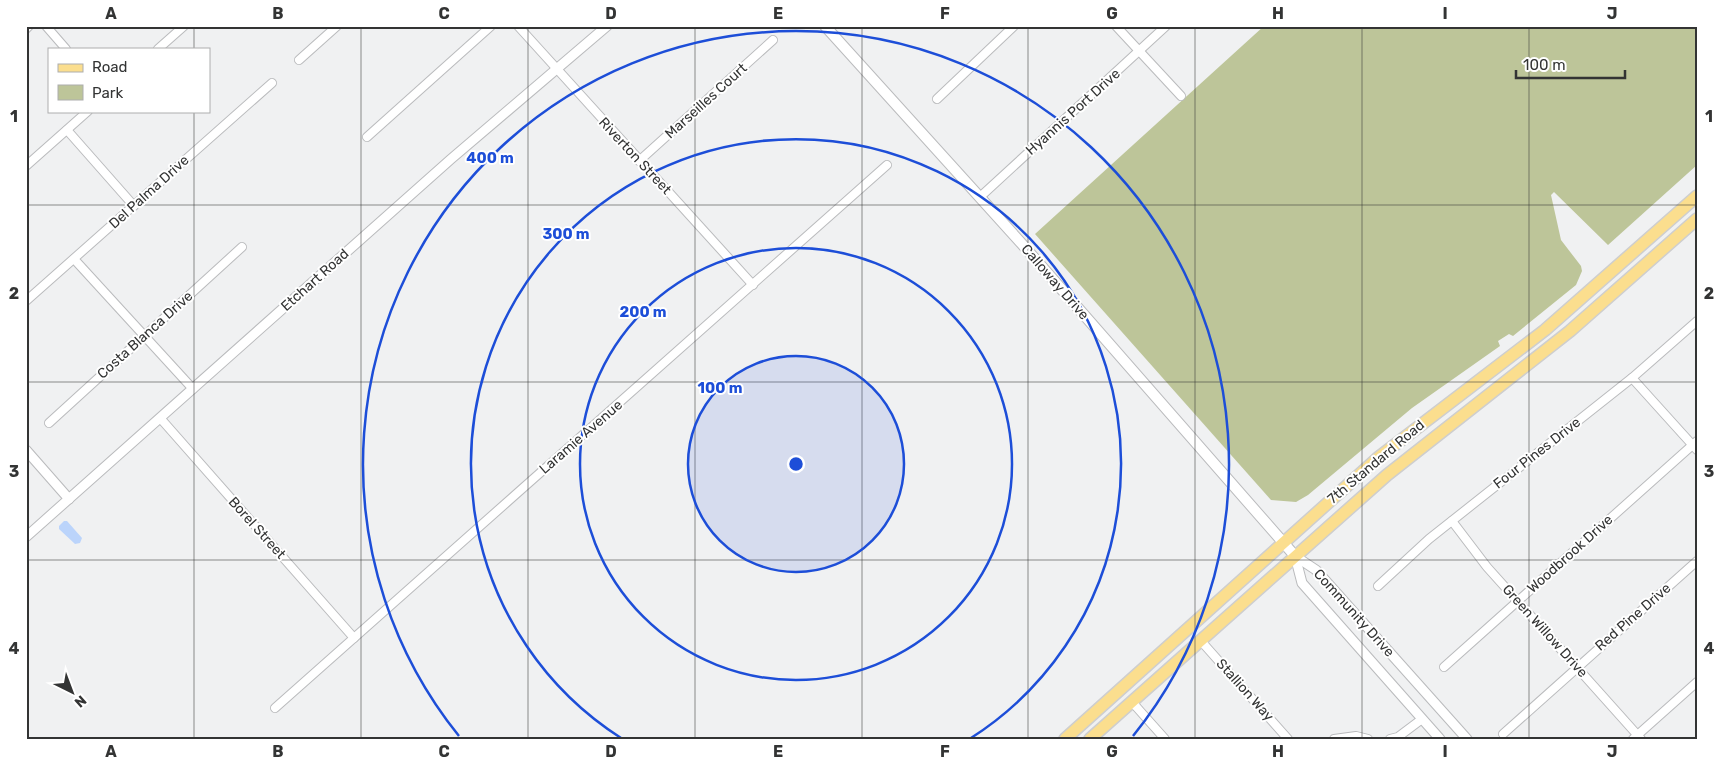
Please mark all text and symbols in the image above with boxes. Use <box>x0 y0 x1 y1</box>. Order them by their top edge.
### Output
text: A <box>105 4 117 23</box>
text: B <box>272 4 284 23</box>
text: C <box>438 4 450 23</box>
text: D <box>605 4 617 23</box>
text: E <box>773 4 783 23</box>
text: F <box>940 4 950 23</box>
text: G <box>1106 4 1118 23</box>
text: H <box>1272 4 1284 23</box>
text: I <box>1442 4 1448 23</box>
text: J <box>1607 4 1617 23</box>
legend <box>48 48 210 112</box>
scale bar <box>1516 48 1624 80</box>
text: 100 m <box>1523 56 1565 74</box>
text: Road <box>92 58 128 76</box>
street label: Marseilles Court <box>662 59 751 142</box>
street label: Hyannis Port Drive <box>1022 65 1124 159</box>
text: Park <box>92 84 123 102</box>
text: 1 <box>10 107 18 126</box>
text: 1 <box>1705 107 1713 126</box>
street label: Riverton Street <box>595 114 675 198</box>
text: 400 m <box>466 149 514 167</box>
street label: Del Palma Drive <box>106 152 193 232</box>
text: 300 m <box>542 225 590 243</box>
street label: Calloway Drive <box>1017 241 1093 323</box>
street label: Etchart Road <box>278 245 352 315</box>
text: 2 <box>9 284 19 303</box>
text: 2 <box>1704 284 1714 303</box>
street label: Costa Blanca Drive <box>94 288 196 382</box>
text: 200 m <box>619 303 667 321</box>
text: 100 m <box>698 379 742 397</box>
street label: Laramie Avenue <box>536 396 626 478</box>
street label: Four Pines Drive <box>1490 414 1584 492</box>
street label: 7th Standard Road <box>1324 417 1428 507</box>
centre of rings <box>787 455 805 473</box>
text: 3 <box>9 462 19 481</box>
text: 3 <box>1704 462 1714 481</box>
street label: Borel Street <box>225 493 290 563</box>
street label: Woodbrook Drive <box>1524 511 1616 597</box>
street label: Community Drive <box>1310 566 1398 661</box>
street label: Red Pine Drive <box>1592 579 1674 654</box>
street label: Green Willow Drive <box>1499 581 1591 681</box>
text: 4 <box>9 639 20 658</box>
text: 4 <box>1704 639 1715 658</box>
street label: Stallion Way <box>1213 655 1278 725</box>
north arrow <box>48 668 98 718</box>
text: N <box>71 692 90 711</box>
text: A <box>105 742 117 761</box>
text: B <box>272 742 284 761</box>
text: C <box>438 742 450 761</box>
text: D <box>605 742 617 761</box>
text: E <box>773 742 783 761</box>
text: F <box>940 742 950 761</box>
text: G <box>1106 742 1118 761</box>
text: H <box>1272 742 1284 761</box>
text: I <box>1442 742 1448 761</box>
text: J <box>1607 742 1617 761</box>

